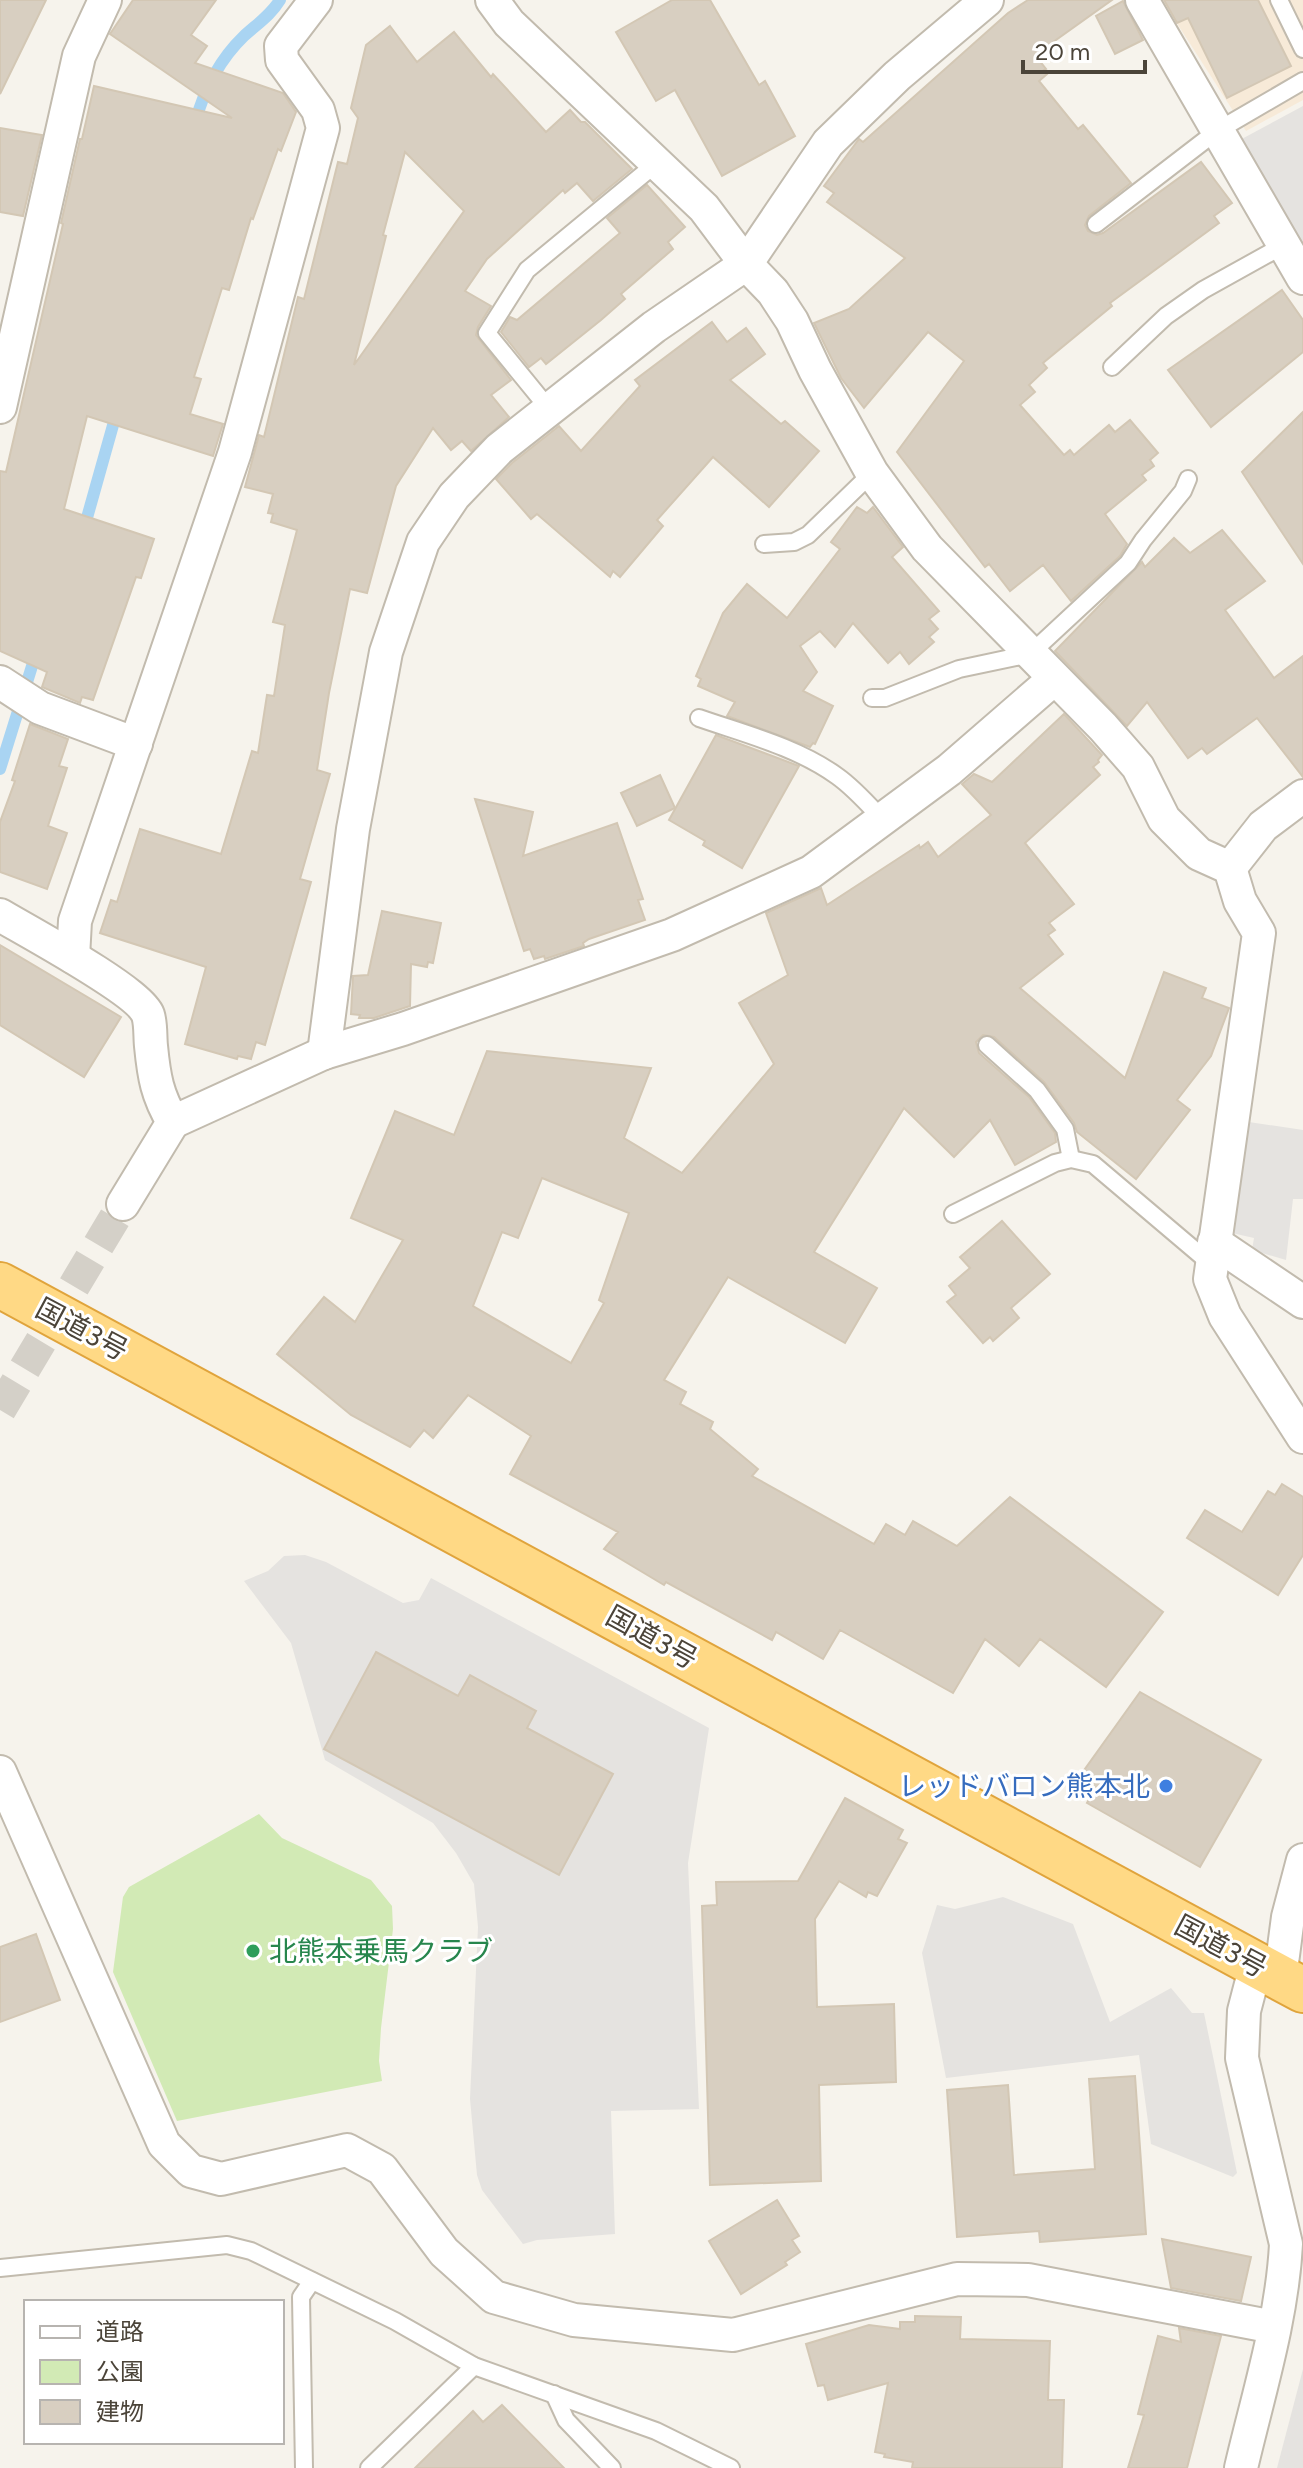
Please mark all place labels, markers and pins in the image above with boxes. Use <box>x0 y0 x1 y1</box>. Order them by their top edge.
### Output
place label: レッドバロン熊本北 <box>898 1769 1150 1803</box>
marker: レッドバロン熊本北 <box>1157 1777 1175 1795</box>
place label: 北熊本乗馬クラブ <box>269 1934 493 1968</box>
marker: 北熊本乗馬クラブ <box>244 1942 262 1960</box>

